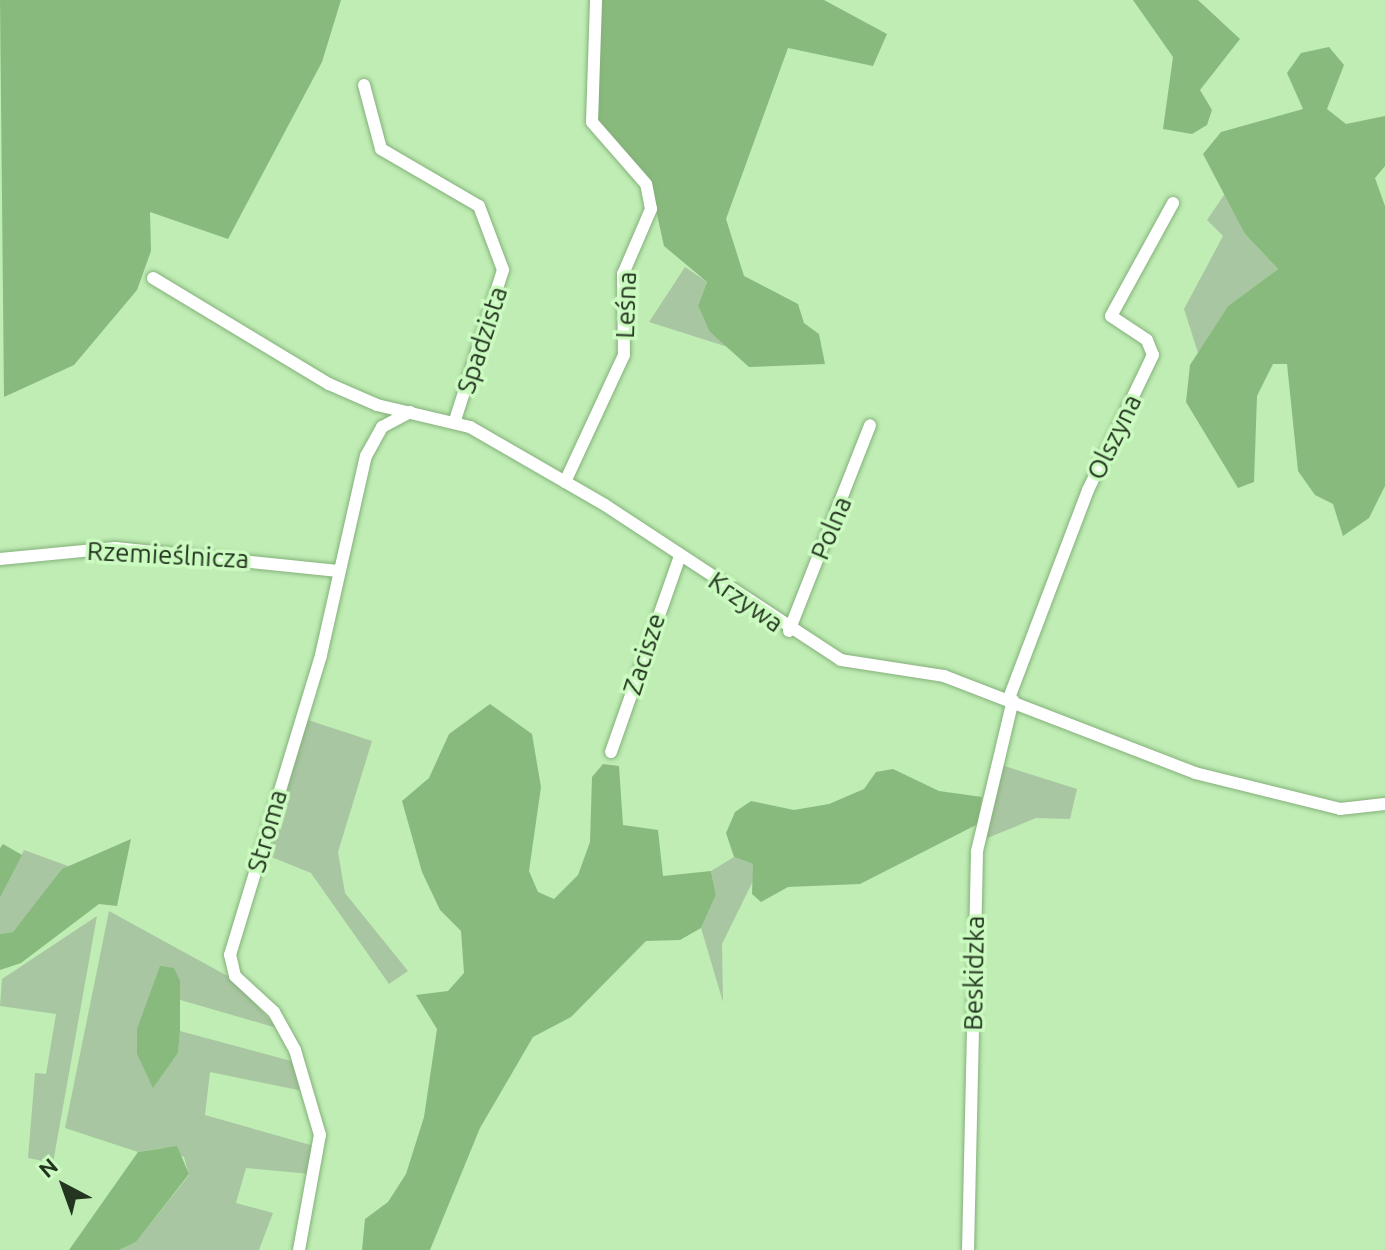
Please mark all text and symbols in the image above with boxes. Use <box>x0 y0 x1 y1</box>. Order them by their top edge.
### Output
street label: Leśna <box>609 271 643 339</box>
street label: Spadzista <box>450 283 514 397</box>
street label: Olszyna <box>1080 389 1148 485</box>
street label: Polna <box>804 492 858 564</box>
street label: Rzemieślnicza <box>86 535 250 575</box>
street label: Krzywa <box>703 565 789 639</box>
street label: Zacisze <box>616 609 672 699</box>
street label: Stroma <box>240 786 294 876</box>
street label: Beskidzka <box>957 915 991 1031</box>
north arrow <box>24 1146 104 1226</box>
text: N <box>34 1153 62 1182</box>

